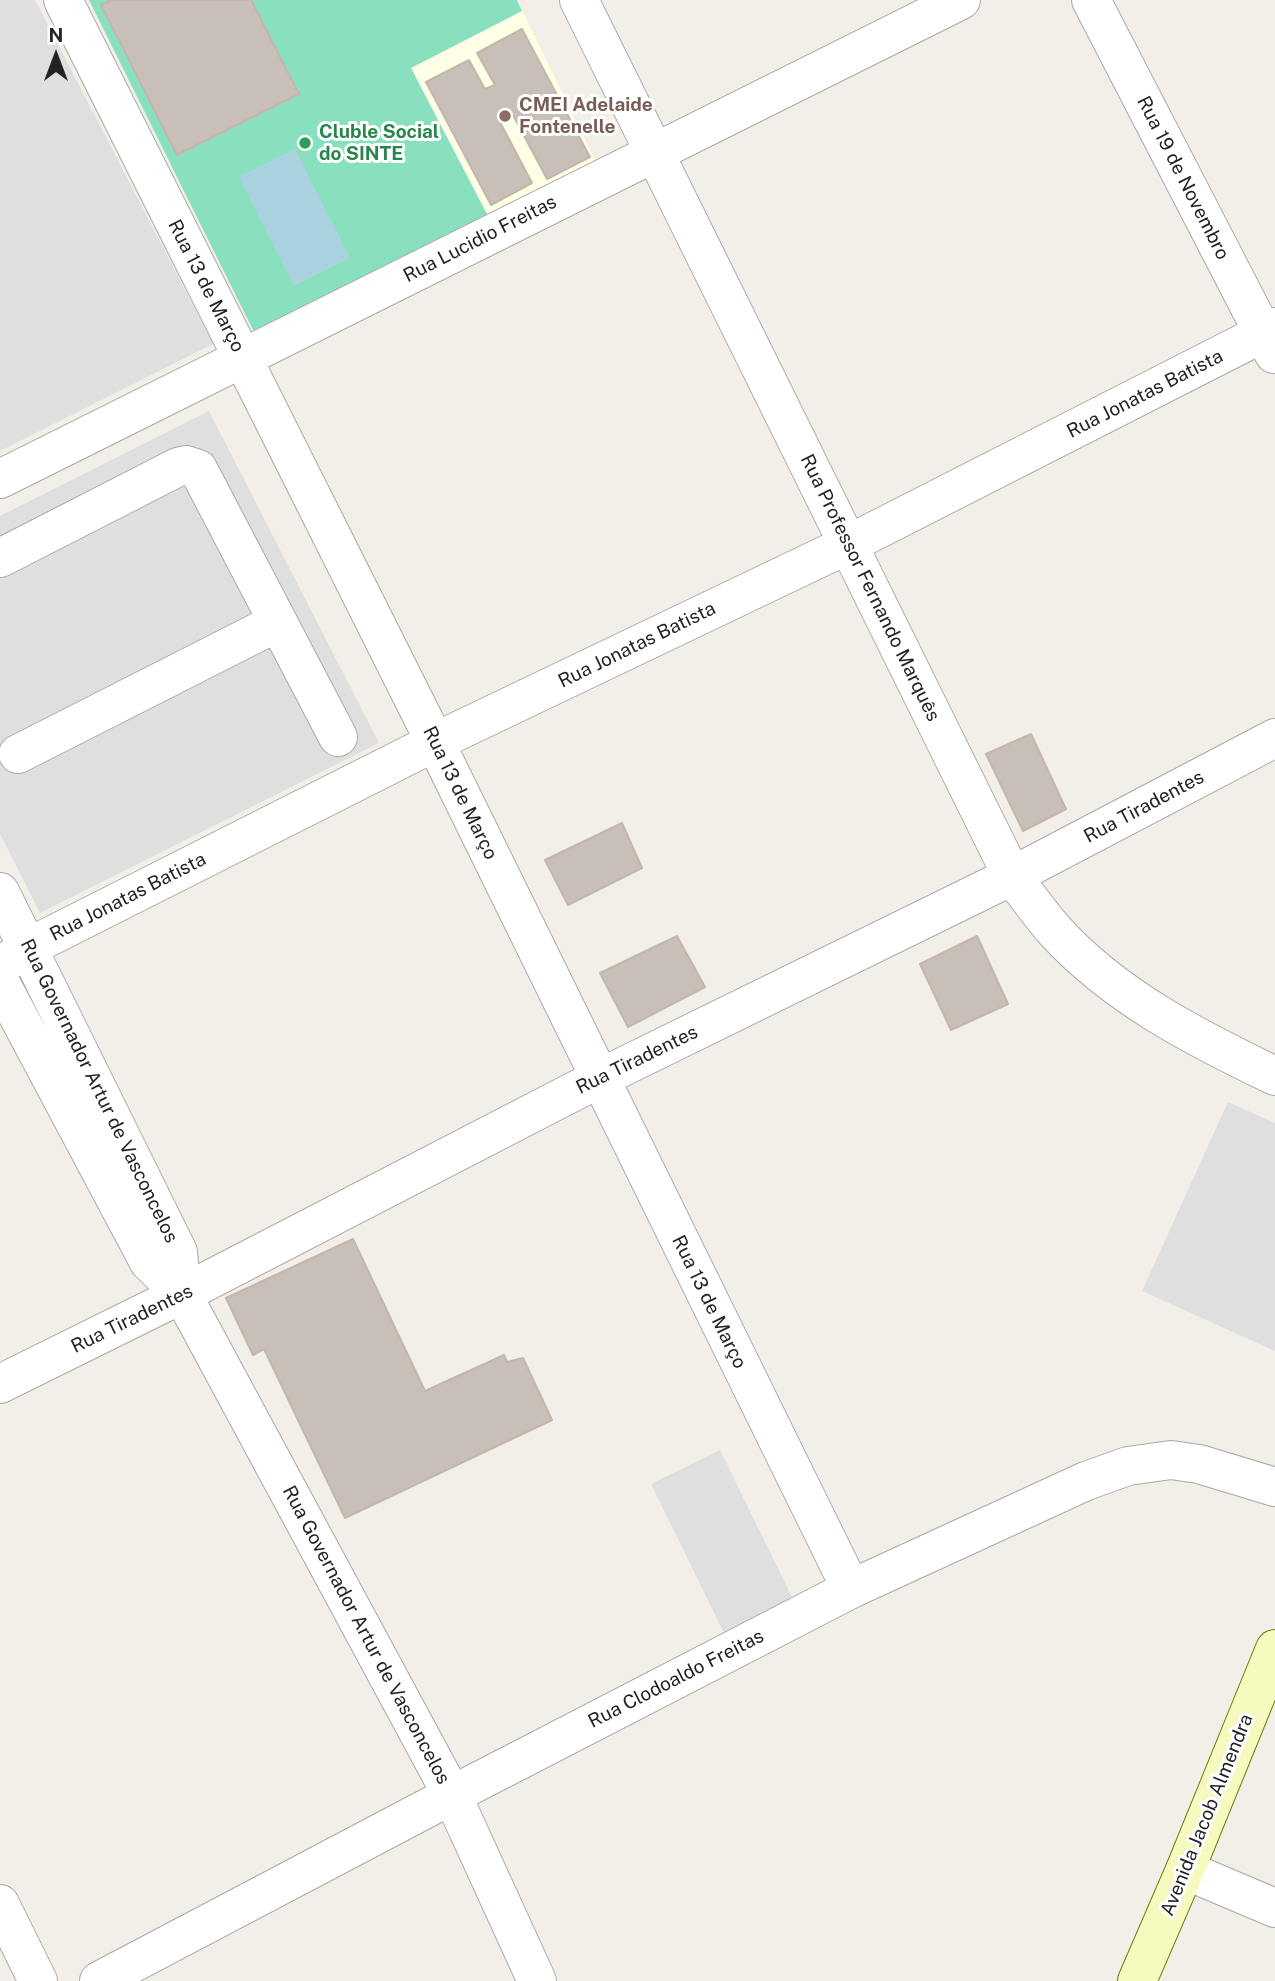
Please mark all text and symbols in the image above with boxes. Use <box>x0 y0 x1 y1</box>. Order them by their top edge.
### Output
north arrow <box>21 21 91 91</box>
text: N <box>49 24 63 46</box>
street label: Rua 19 de Novembro <box>1132 92 1234 264</box>
place label: CMEI Adelaide Fontenelle <box>519 94 653 138</box>
marker: CMEI Adelaide Fontenelle <box>497 108 513 124</box>
place label: Cluble Social do SINTE <box>319 121 439 165</box>
marker: Cluble Social do SINTE <box>297 135 313 151</box>
street label: Rua Lucidio Freitas <box>400 191 560 287</box>
street label: Rua 13 de Março <box>163 216 249 356</box>
street label: Rua Jonatas Batista <box>1063 345 1227 443</box>
street label: Rua Professor Fernando Marquês <box>795 451 945 725</box>
street label: Rua Jonatas Batista <box>555 597 719 693</box>
street label: Rua 13 de Março <box>418 723 502 863</box>
street label: Rua Tiradentes <box>1080 766 1208 848</box>
street label: Rua Jonatas Batista <box>46 848 210 946</box>
street label: Rua Governador Artur de Vasconcelos <box>15 936 183 1246</box>
street label: Rua Tiradentes <box>572 1021 702 1099</box>
street label: Rua 13 de Março <box>667 1232 751 1372</box>
street label: Rua Tiradentes <box>67 1280 197 1358</box>
street label: Rua Governador Artur de Vasconcelos <box>277 1482 455 1788</box>
street label: Rua Clodoaldo Freitas <box>584 1625 768 1733</box>
street label: Avenida Jacob Almendra <box>1156 1711 1258 1919</box>

